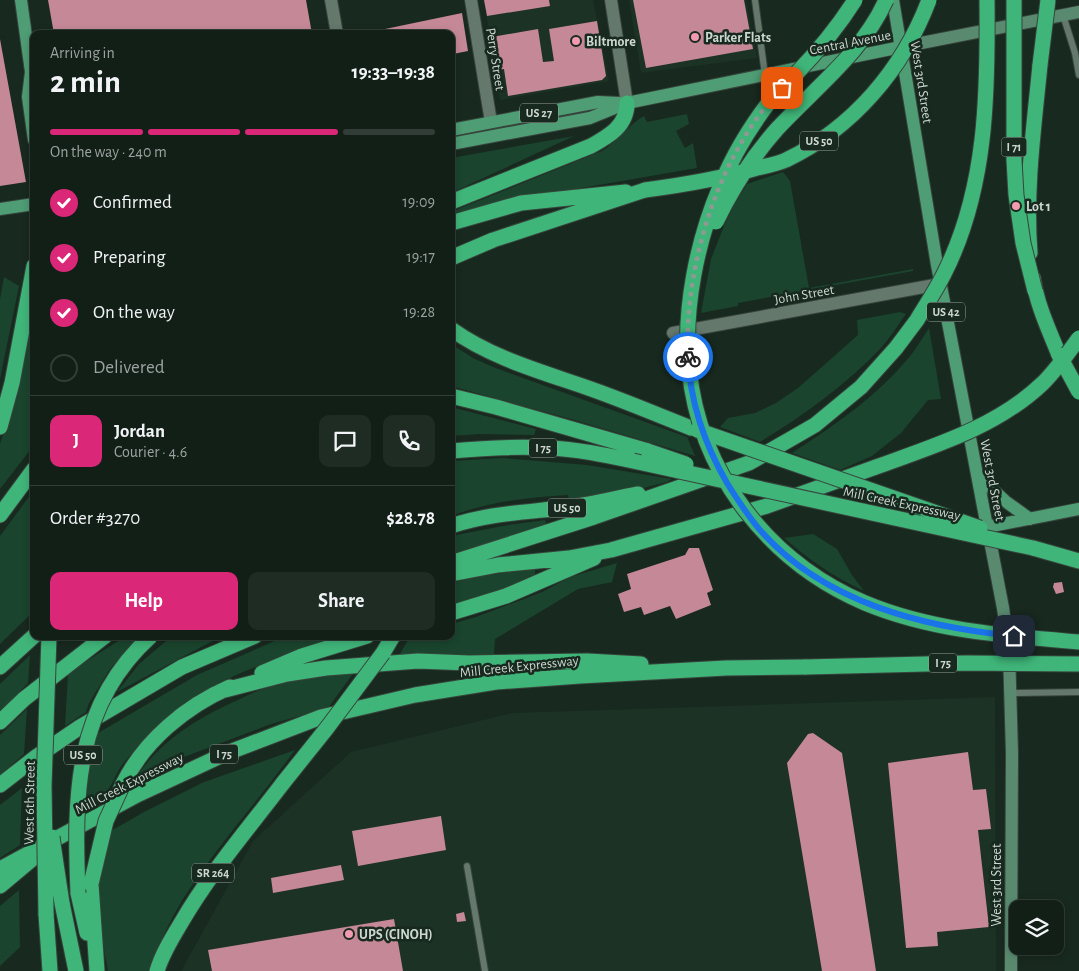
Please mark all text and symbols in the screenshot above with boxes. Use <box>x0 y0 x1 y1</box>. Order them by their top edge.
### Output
street label: Perry Street <box>483 27 507 92</box>
street label: Central Avenue <box>808 28 892 58</box>
marker: Parker Flats <box>689 31 701 43</box>
place label: Parker Flats <box>705 31 771 45</box>
marker: Biltmore <box>570 35 582 47</box>
place label: Biltmore <box>586 35 636 49</box>
street label: West 3rd Street <box>908 40 935 125</box>
text: Arriving in <box>50 45 115 61</box>
text: 19:33–19:38 <box>352 63 435 82</box>
text: 2 min <box>50 66 121 98</box>
pin <box>761 67 803 109</box>
icon: bag <box>768 74 796 102</box>
road number: US 27 <box>520 104 558 122</box>
road number: US 50 <box>800 132 838 150</box>
road number: I 71 <box>1002 138 1026 156</box>
text: On the way · 240 m <box>50 144 167 160</box>
icon: check <box>50 189 78 217</box>
text: Confirmed <box>93 193 172 212</box>
text: 19:09 <box>402 194 435 210</box>
marker: Lot 1 <box>1010 200 1022 212</box>
place label: Lot 1 <box>1026 200 1051 214</box>
icon: check <box>50 244 78 272</box>
text: Preparing <box>93 248 166 267</box>
text: 19:17 <box>406 249 435 265</box>
street label: John Street <box>773 283 836 307</box>
icon: check <box>50 299 78 327</box>
road number: US 42 <box>927 302 965 322</box>
text: On the way <box>93 303 175 322</box>
text: 19:28 <box>403 304 435 320</box>
courier <box>663 332 713 382</box>
icon: bike <box>674 343 702 371</box>
text: Delivered <box>93 358 165 377</box>
button: chat <box>319 415 371 467</box>
button: phone <box>383 415 435 467</box>
text: Jordan <box>114 422 165 441</box>
text: J <box>73 431 79 450</box>
road number: I 75 <box>529 438 557 458</box>
street label: West 3rd Street <box>977 438 1007 523</box>
text: Courier · 4.6 <box>114 444 187 460</box>
street label: Mill Creek Expressway <box>842 485 962 523</box>
road number: US 50 <box>548 498 586 518</box>
text: Order #3270 <box>50 509 140 528</box>
text: $28.78 <box>386 509 435 528</box>
button: Help <box>50 572 238 630</box>
button: Share <box>248 572 435 630</box>
pin <box>993 615 1035 657</box>
icon: home <box>1000 622 1028 650</box>
street label: Mill Creek Expressway <box>459 654 579 680</box>
road number: I 75 <box>929 654 957 672</box>
road number: I 75 <box>210 744 238 764</box>
road number: US 50 <box>64 746 102 764</box>
street label: Mill Creek Expressway <box>73 751 186 817</box>
street label: West 6th Street <box>22 760 38 845</box>
street label: West 3rd Street <box>990 843 1004 927</box>
road number: SR 264 <box>192 864 234 882</box>
map controls <box>1009 900 1064 955</box>
button: layers <box>1009 900 1064 955</box>
marker: UPS (CINOH) <box>343 928 355 940</box>
place label: UPS (CINOH) <box>359 928 433 942</box>

